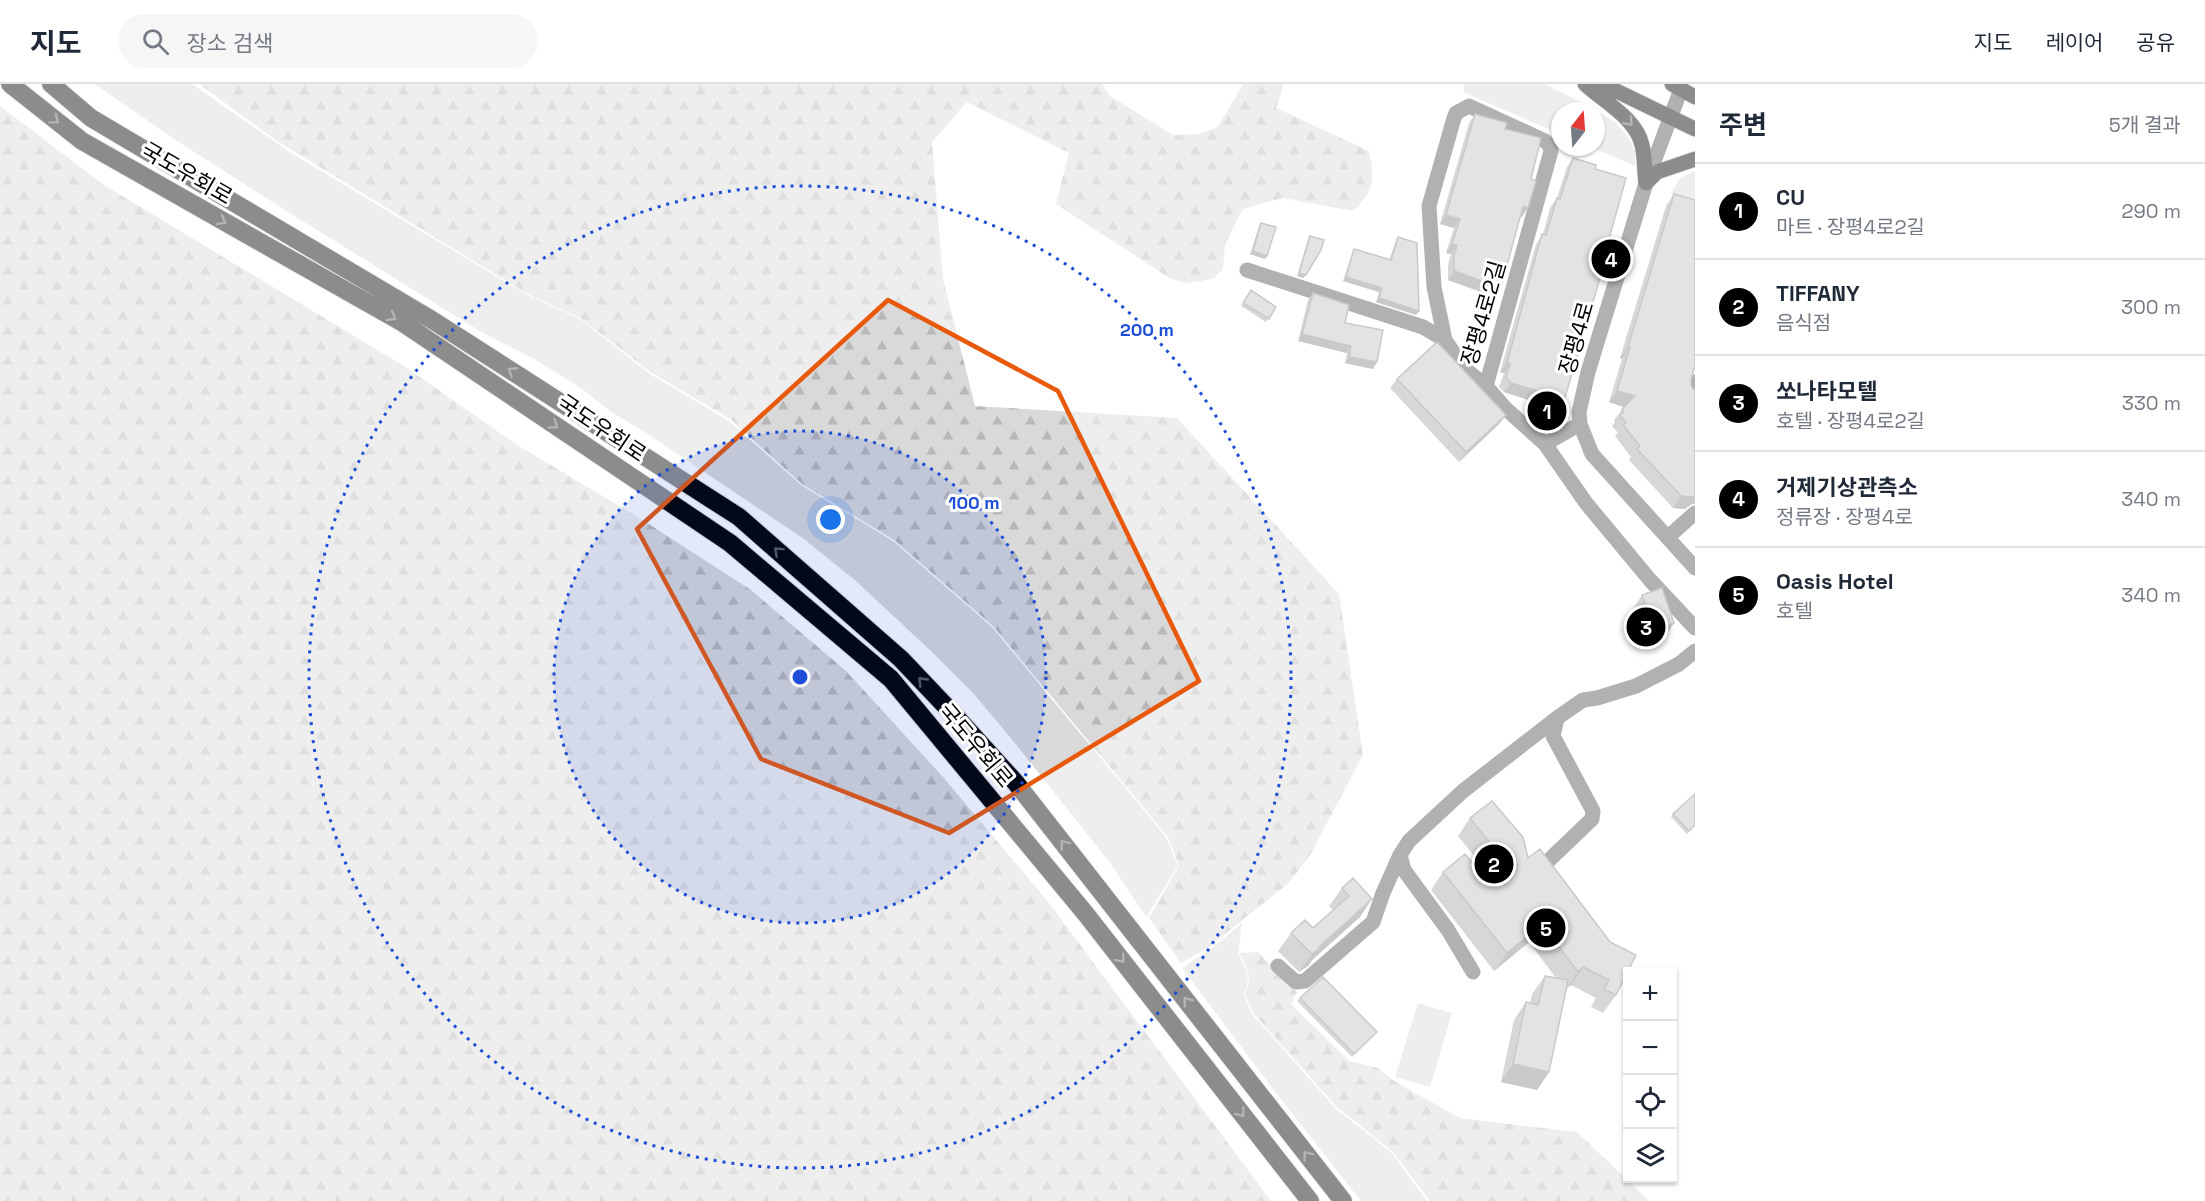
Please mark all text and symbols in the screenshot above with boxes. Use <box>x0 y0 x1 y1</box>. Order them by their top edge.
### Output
search box <box>118 14 538 68</box>
text: 지도 <box>30 25 82 61</box>
icon: search <box>139 25 172 58</box>
text: 장소 검색 <box>187 29 273 57</box>
text: 지도 <box>1974 29 2012 56</box>
text: 레이어 <box>2045 29 2103 56</box>
text: 공유 <box>2136 29 2175 56</box>
north arrow <box>1551 102 1605 156</box>
text: 주변 <box>1719 108 1767 142</box>
text: 5개 결과 <box>2109 112 2181 138</box>
one-way arrow <box>49 113 60 124</box>
one-way arrow <box>1622 115 1633 126</box>
street label: 국도우회로 <box>136 136 238 210</box>
text: CU <box>1776 183 1805 211</box>
text: 1 <box>1734 198 1743 224</box>
text: 290 m <box>2122 198 2181 224</box>
one-way arrow <box>216 213 226 225</box>
text: 마트 · 장평4로2길 <box>1776 214 1925 240</box>
pin: 4 <box>1592 236 1630 282</box>
street label: 장평4로2길 <box>1455 257 1511 369</box>
text: TIFFANY <box>1776 279 1860 307</box>
text: 2 <box>1733 294 1744 320</box>
text: 300 m <box>2121 294 2181 320</box>
street label: 장평4로 <box>1552 298 1600 378</box>
one-way arrow <box>386 310 396 321</box>
text: 음식점 <box>1776 310 1831 336</box>
text: 200 m <box>1120 318 1174 341</box>
one-way arrow <box>508 367 518 379</box>
text: 쏘나타모텔 <box>1776 377 1877 405</box>
street label: 국도우회로 <box>552 388 652 468</box>
pin: 1 <box>1528 388 1566 434</box>
text: 3 <box>1732 390 1745 416</box>
text: 330 m <box>2122 390 2181 416</box>
text: 호텔 · 장평4로2길 <box>1776 408 1925 434</box>
one-way arrow <box>548 418 559 429</box>
text: 거제기상관측소 <box>1776 473 1918 501</box>
text: 4 <box>1732 486 1745 512</box>
text: 340 m <box>2121 486 2181 512</box>
text: 100 m <box>948 491 1000 514</box>
text: 정류장 · 장평4로 <box>1776 504 1913 530</box>
your location <box>816 505 845 534</box>
one-way arrow <box>773 547 784 558</box>
text: Oasis Hotel <box>1776 567 1894 595</box>
text: 5 <box>1733 582 1745 608</box>
text: 340 m <box>2121 582 2181 608</box>
text: 호텔 <box>1776 598 1813 624</box>
pin: 3 <box>1626 604 1666 650</box>
centre of rings <box>790 667 810 687</box>
one-way arrow <box>918 678 929 688</box>
street label: 국도우회로 <box>933 697 1019 793</box>
one-way arrow <box>1061 839 1072 850</box>
pin: 2 <box>1474 842 1514 886</box>
pin: 5 <box>1526 906 1566 950</box>
one-way arrow <box>1114 953 1125 964</box>
map controls <box>1623 967 1677 1183</box>
button: + <box>1623 967 1677 1021</box>
one-way arrow <box>1184 996 1195 1007</box>
button: − <box>1623 1021 1677 1075</box>
button: locate <box>1623 1075 1677 1129</box>
one-way arrow <box>1234 1107 1245 1118</box>
button: layers <box>1623 1129 1677 1183</box>
one-way arrow <box>1303 1150 1314 1161</box>

